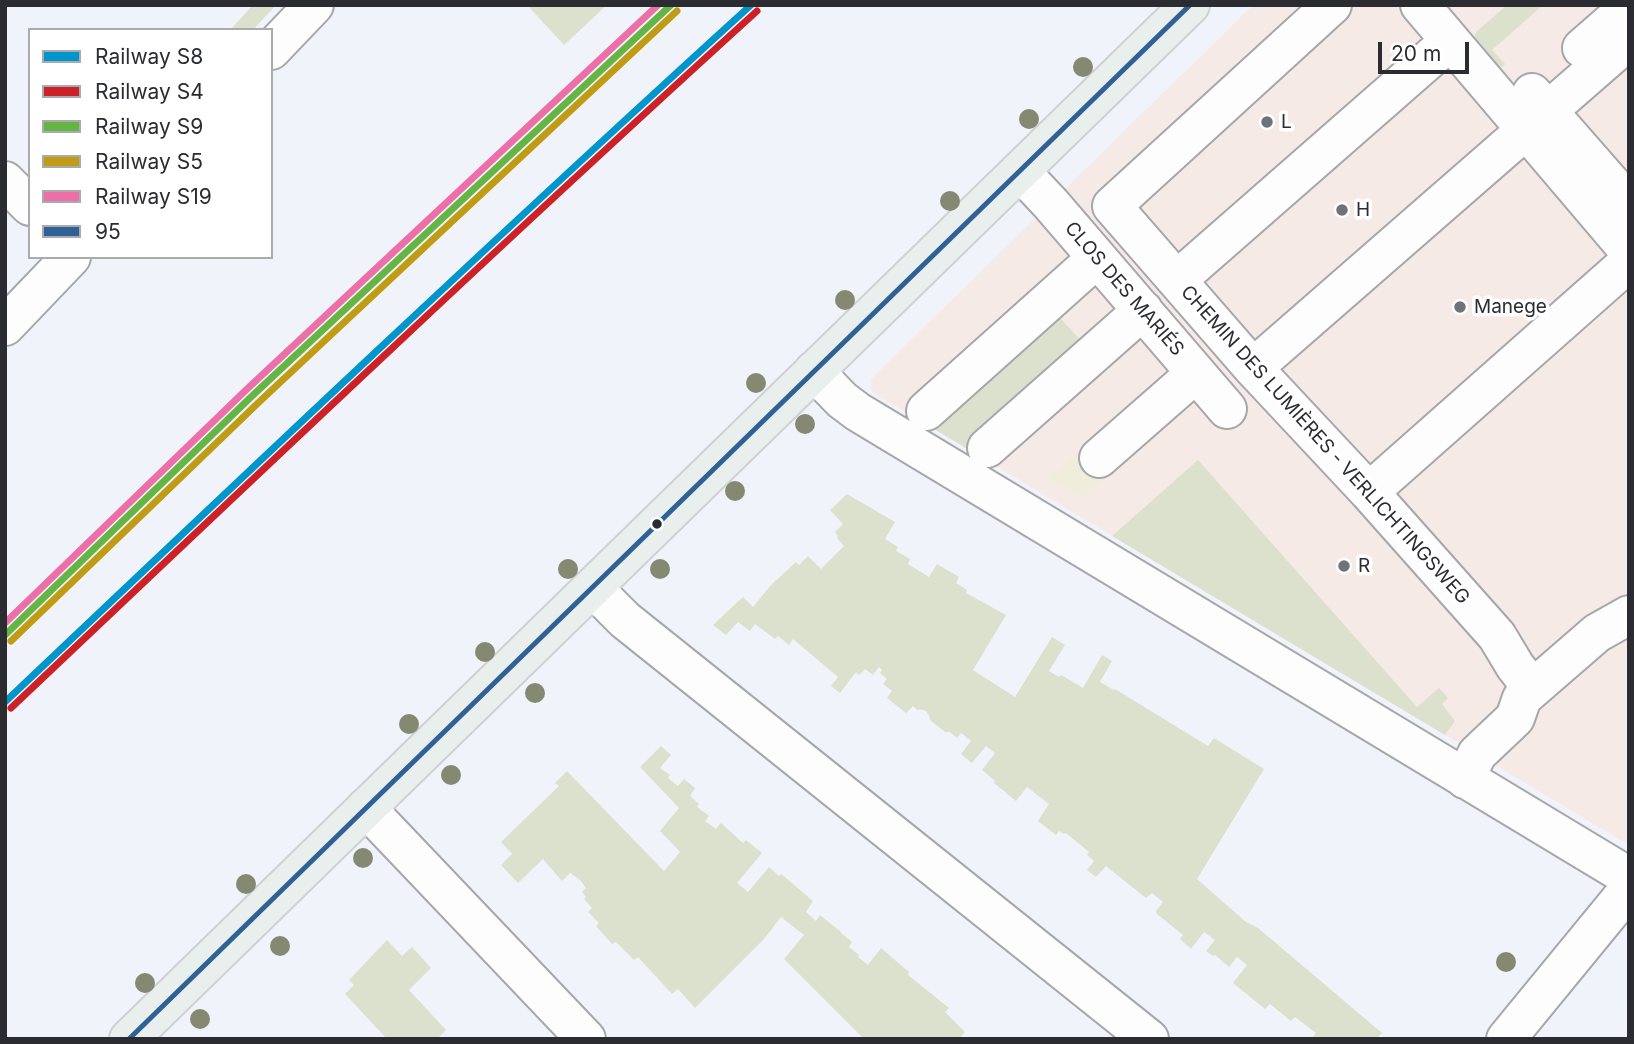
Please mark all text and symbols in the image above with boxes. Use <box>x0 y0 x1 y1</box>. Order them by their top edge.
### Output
legend <box>28 28 273 259</box>
scale bar <box>1382 28 1473 72</box>
text: 20 m <box>1391 41 1441 66</box>
text: Railway S8 <box>95 44 203 69</box>
text: Railway S4 <box>95 79 204 104</box>
place label: L <box>1281 111 1292 133</box>
text: Railway S9 <box>95 114 203 139</box>
marker: L <box>1259 114 1275 130</box>
text: Railway S5 <box>95 149 203 174</box>
text: Railway S19 <box>95 184 212 209</box>
place label: H <box>1356 199 1370 221</box>
marker: H <box>1334 202 1350 218</box>
street label: CLOS DES MARIÉS <box>1060 217 1188 361</box>
text: 95 <box>95 219 121 244</box>
street label: CHEMIN DES LUMIÈRES - VERLICHTINGSWEG <box>1176 281 1474 609</box>
place label: Manege <box>1474 296 1547 318</box>
marker: Manege <box>1452 299 1468 315</box>
unlabelled marker <box>650 517 664 531</box>
place label: R <box>1358 555 1370 577</box>
marker: R <box>1336 558 1352 574</box>

